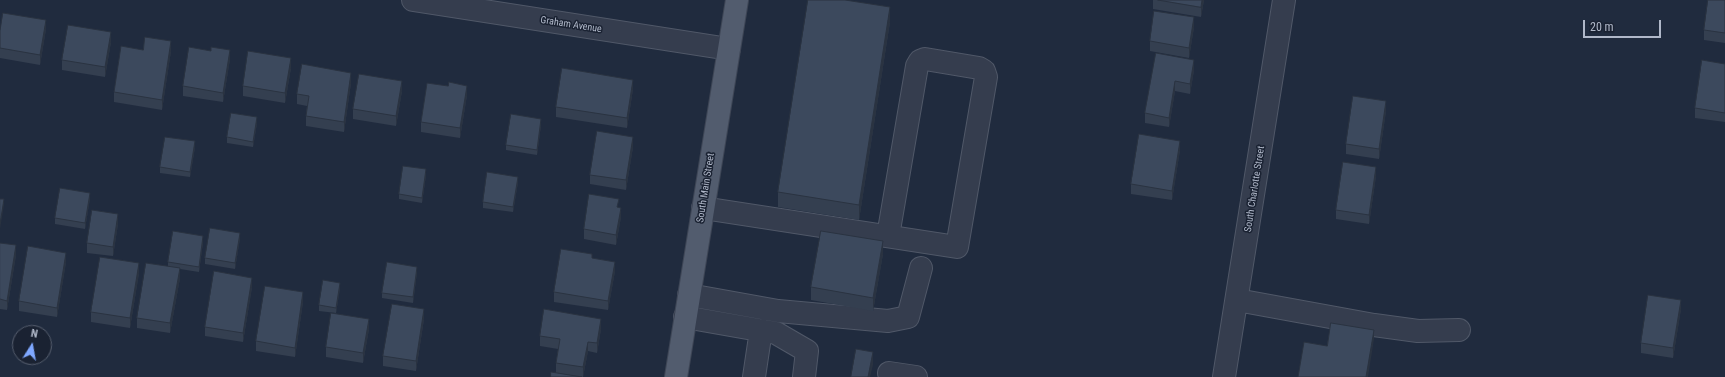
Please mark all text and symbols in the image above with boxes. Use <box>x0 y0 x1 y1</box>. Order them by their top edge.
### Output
scale bar <box>1585 12 1663 38</box>
street label: Graham Avenue <box>540 14 602 36</box>
text: 20 m <box>1590 20 1614 34</box>
street label: South Charlotte Street <box>1242 145 1268 233</box>
street label: South Main Street <box>695 152 717 224</box>
north arrow <box>12 325 52 365</box>
text: N <box>30 327 39 341</box>

